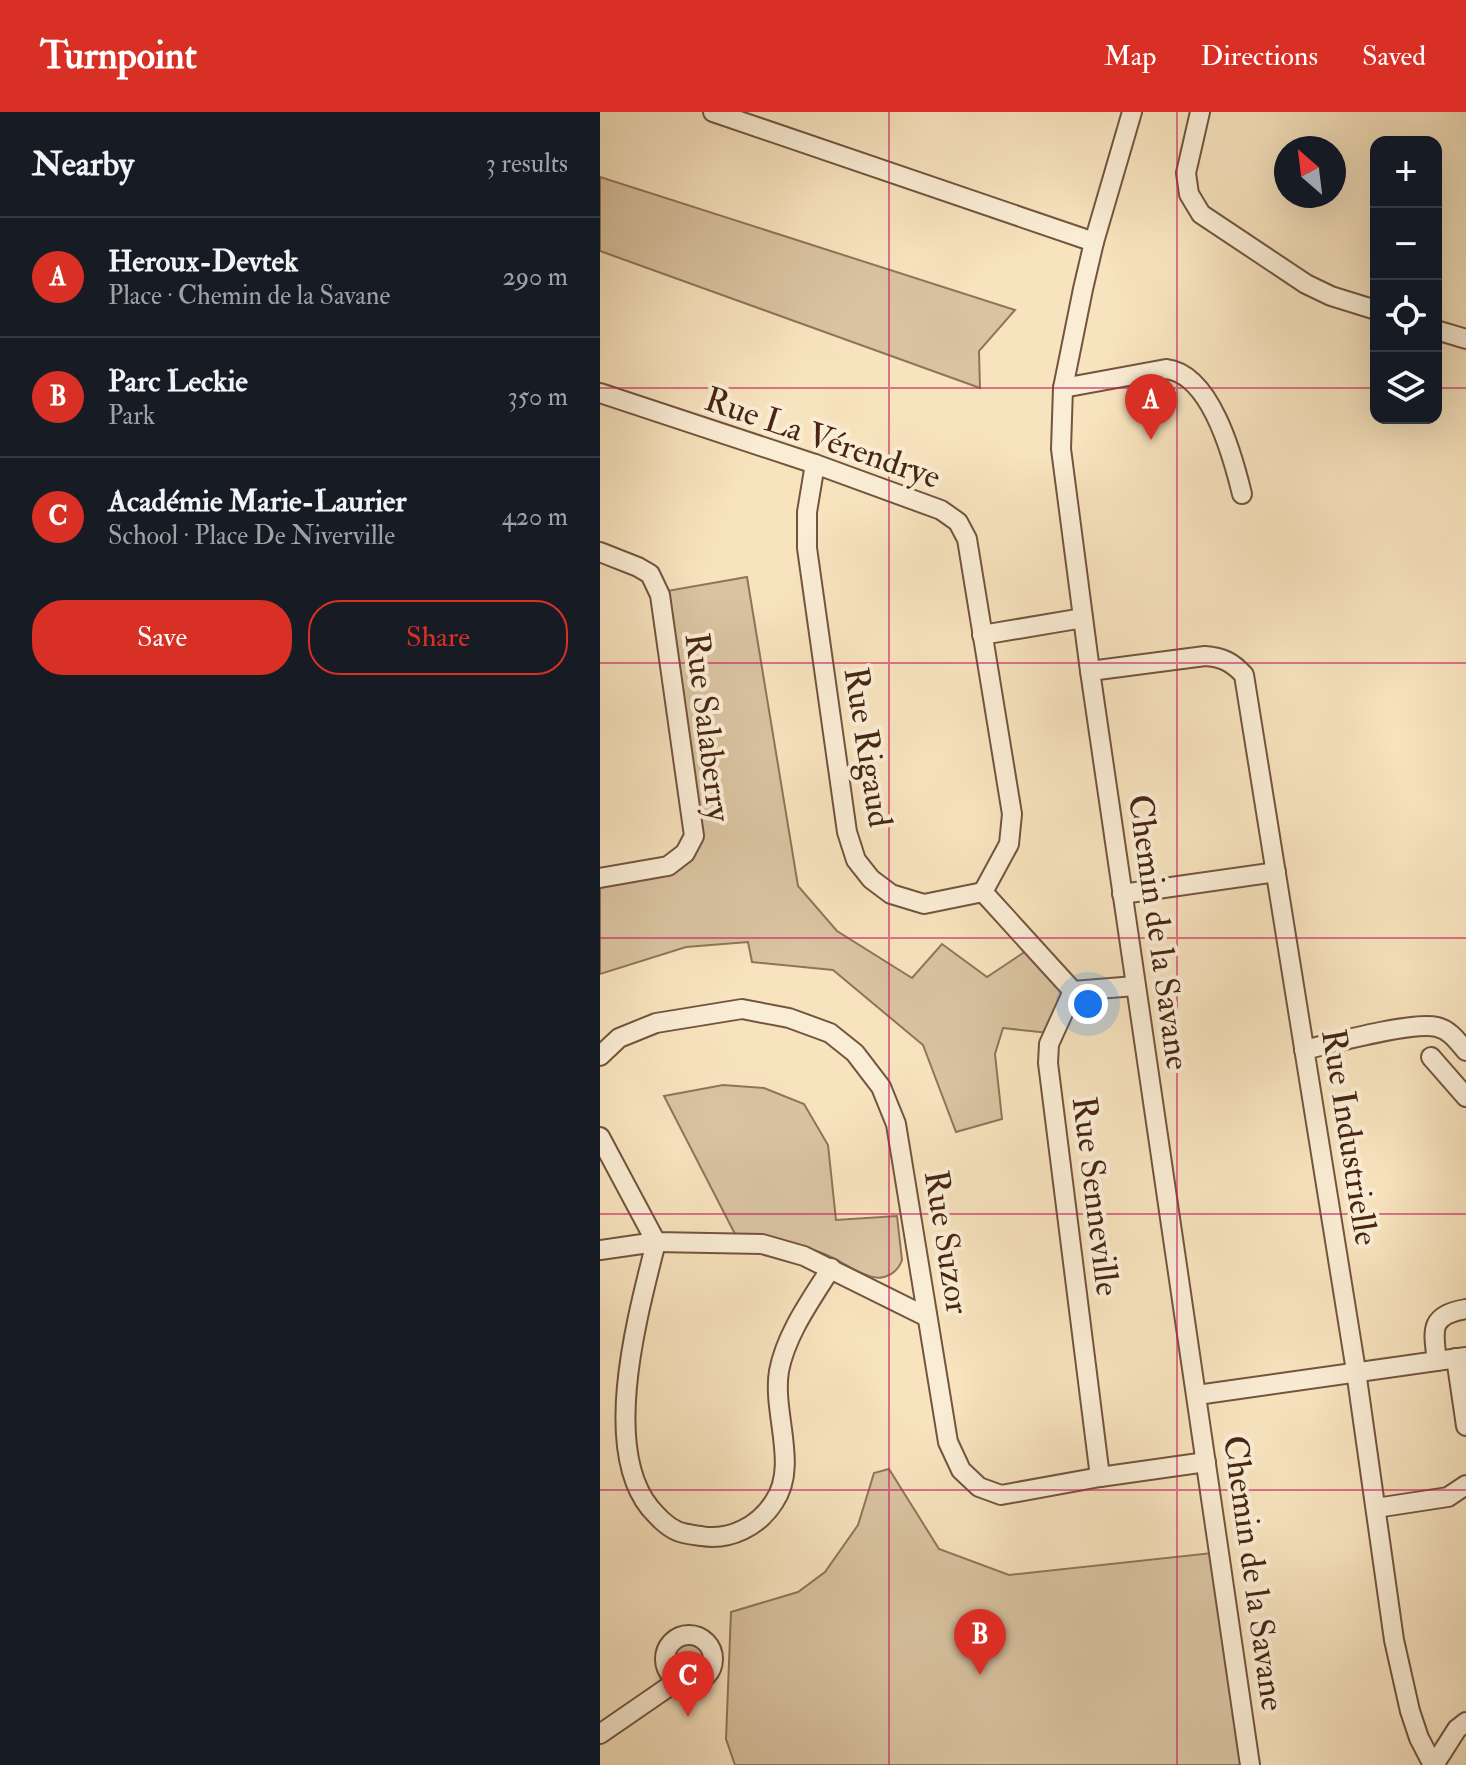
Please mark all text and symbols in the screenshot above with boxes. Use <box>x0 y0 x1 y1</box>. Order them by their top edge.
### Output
text: Turnpoint <box>40 32 197 80</box>
text: Map <box>1104 39 1157 74</box>
text: Directions <box>1201 39 1318 74</box>
text: Saved <box>1362 39 1426 74</box>
north arrow <box>1274 136 1346 208</box>
map controls <box>1370 136 1442 424</box>
button: + <box>1370 136 1442 208</box>
text: Nearby <box>32 143 134 186</box>
text: 3 results <box>486 148 568 180</box>
button: − <box>1370 208 1442 280</box>
text: Heroux-Devtek <box>108 243 298 280</box>
text: A <box>50 261 66 293</box>
text: 290 m <box>503 261 568 293</box>
text: Place · Chemin de la Savane <box>108 280 390 312</box>
button: locate <box>1370 280 1442 352</box>
button: layers <box>1370 352 1442 424</box>
text: Parc Leckie <box>108 363 248 400</box>
pin: A <box>1125 374 1177 440</box>
street label: Rue La Vérendrye <box>699 378 946 499</box>
text: B <box>49 381 67 413</box>
text: 350 m <box>508 381 568 413</box>
text: Park <box>108 400 155 432</box>
text: Académie Marie-Laurier <box>108 483 407 520</box>
text: C <box>48 501 68 533</box>
text: 420 m <box>502 501 568 533</box>
text: School · Place De Niverville <box>108 520 395 552</box>
button: Save <box>32 600 292 675</box>
button: Share <box>308 600 568 675</box>
street label: Rue Salaberry <box>675 630 741 825</box>
street label: Rue Rigaud <box>834 664 901 831</box>
street label: Chemin de la Savane <box>1118 792 1199 1073</box>
your location <box>1068 984 1108 1024</box>
street label: Rue Industrielle <box>1311 1026 1388 1248</box>
street label: Rue Senneville <box>1062 1094 1129 1298</box>
street label: Rue Suzor <box>914 1167 979 1317</box>
street label: Chemin de la Savane <box>1213 1433 1294 1714</box>
pin: B <box>954 1609 1006 1675</box>
pin: C <box>662 1651 714 1717</box>

